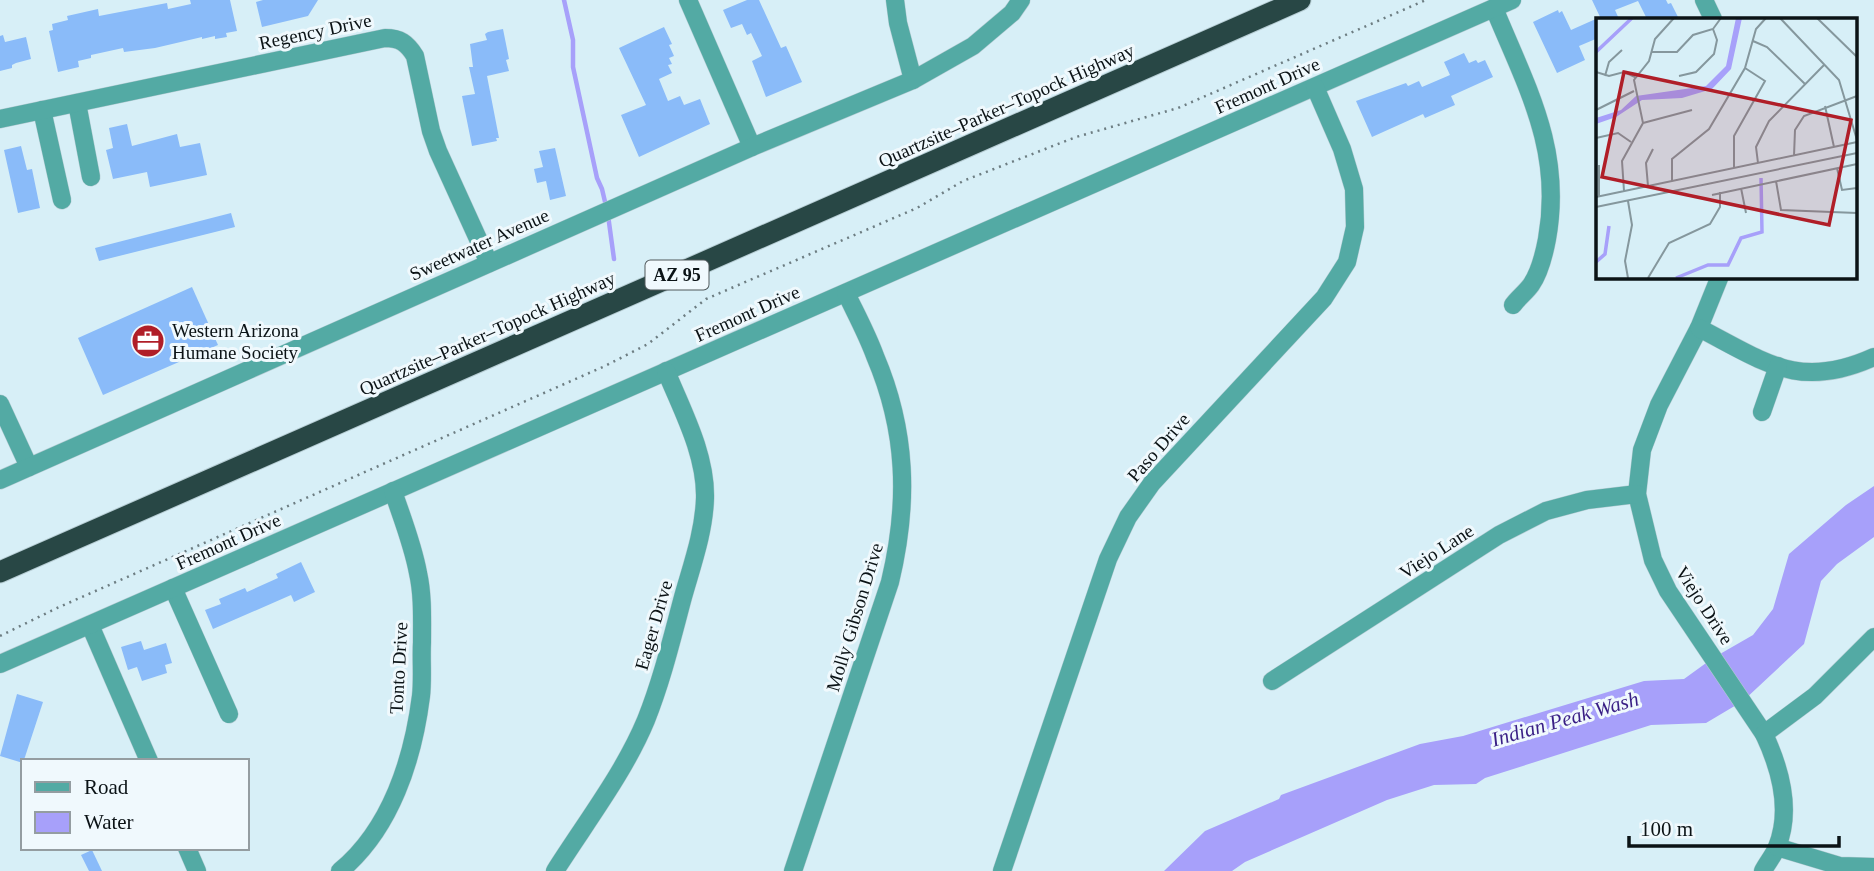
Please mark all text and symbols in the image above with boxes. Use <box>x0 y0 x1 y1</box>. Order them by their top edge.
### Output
street label: Regency Drive <box>257 9 373 54</box>
inset map <box>1596 18 1856 278</box>
street label: Quartzsite–Parker–Topock Highway <box>875 39 1138 172</box>
street label: Fremont Drive <box>1212 53 1323 118</box>
street label: Sweetwater Avenue <box>406 204 552 285</box>
road number: AZ 95 <box>646 260 708 290</box>
street label: Quartzsite–Parker–Topock Highway <box>356 267 619 400</box>
street label: Fremont Drive <box>692 281 803 346</box>
place label: Western Arizona Humane Society <box>172 320 299 363</box>
office icon: Western Arizona Humane Society <box>129 322 167 360</box>
street label: Paso Drive <box>1123 409 1194 486</box>
street label: Fremont Drive <box>173 509 284 574</box>
street label: Viejo Lane <box>1395 520 1477 583</box>
street label: Molly Gibson Drive <box>822 540 887 694</box>
street label: Viejo Drive <box>1672 562 1738 648</box>
street label: Eager Drive <box>631 578 676 672</box>
street label: Tonto Drive <box>386 622 411 715</box>
water label: Indian Peak Wash <box>1488 687 1641 752</box>
legend <box>21 759 248 850</box>
text: Road <box>84 775 129 799</box>
scale bar <box>1629 804 1839 848</box>
text: Water <box>84 810 134 834</box>
text: 100 m <box>1640 817 1693 841</box>

